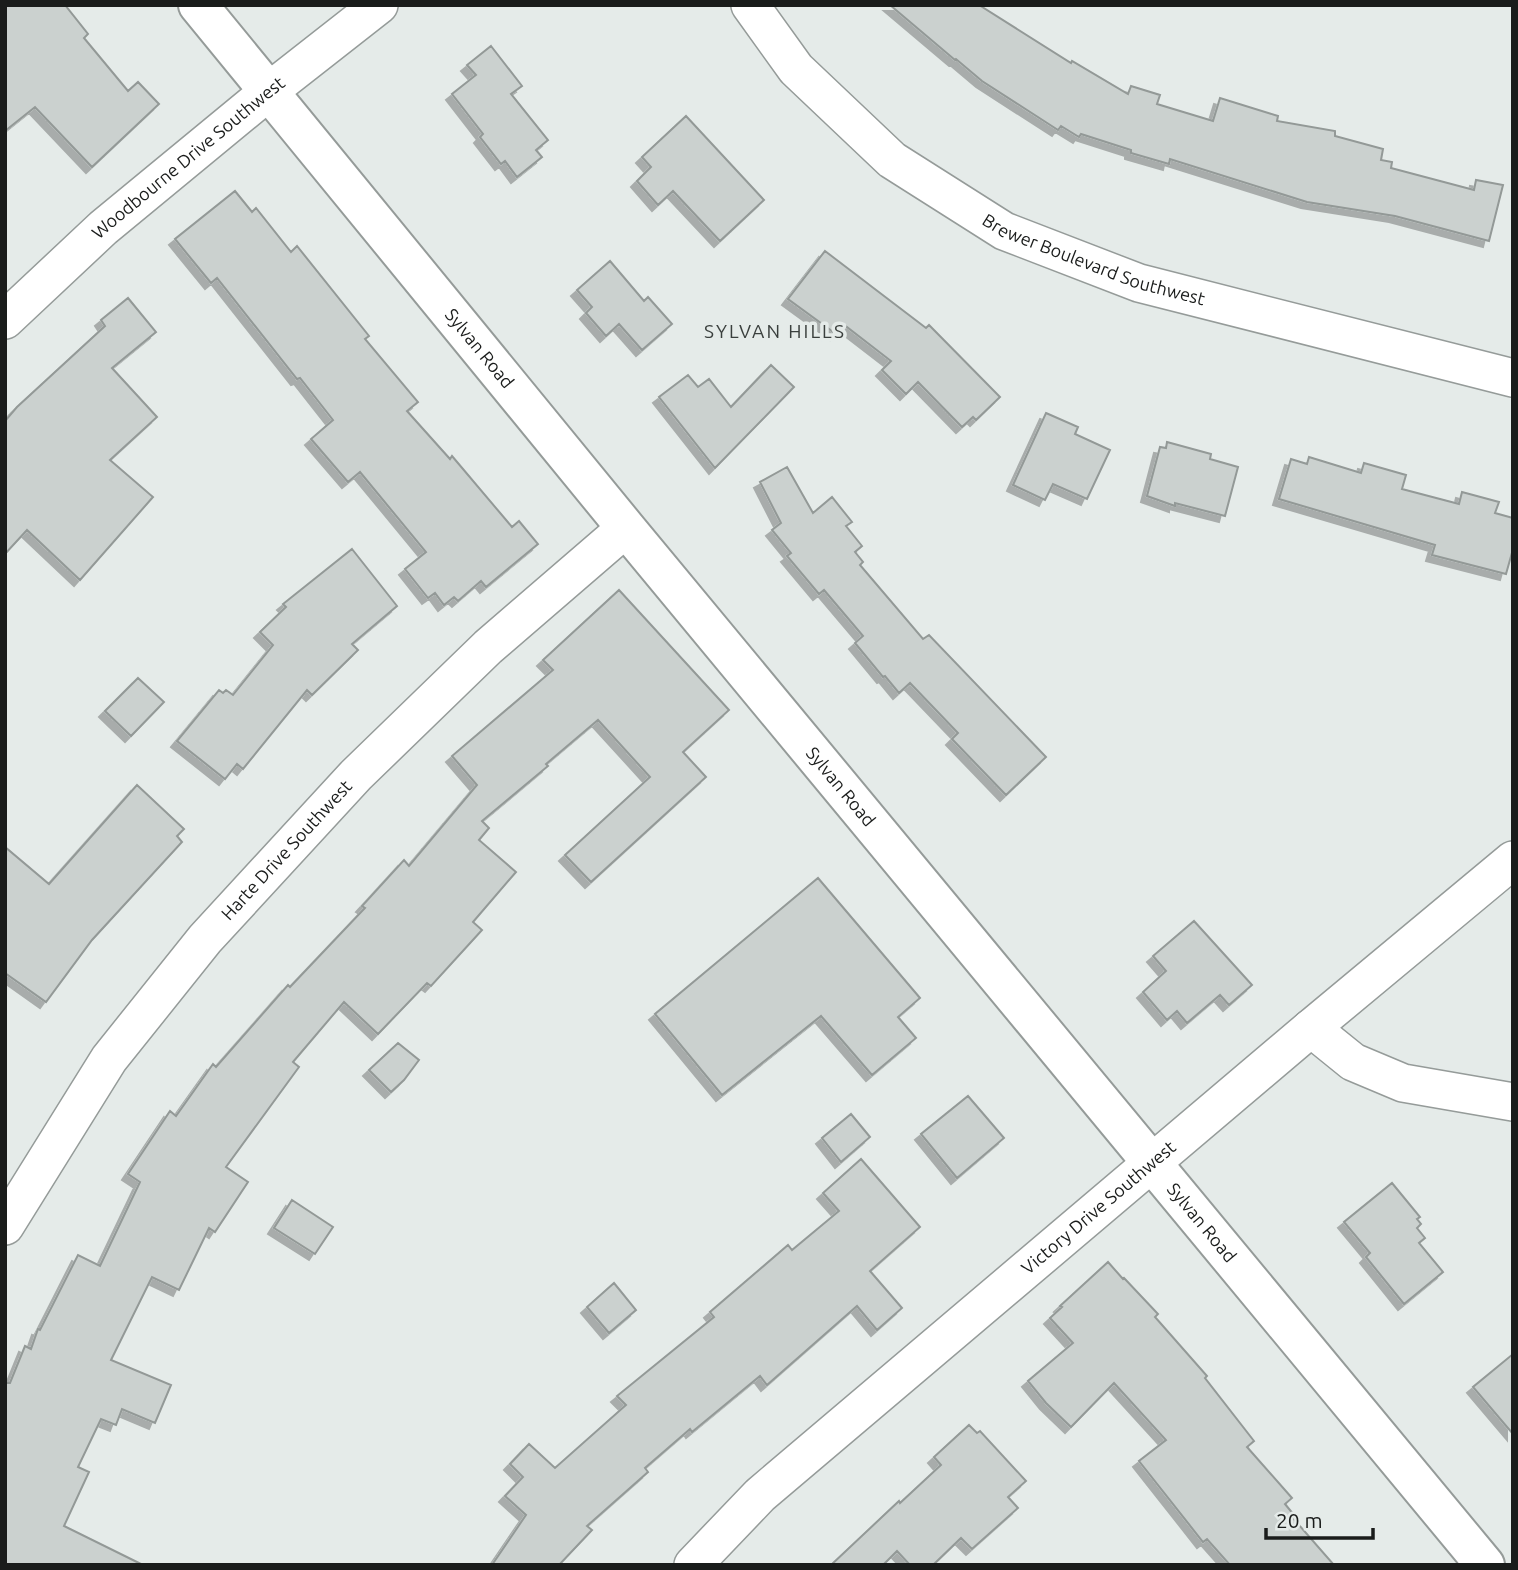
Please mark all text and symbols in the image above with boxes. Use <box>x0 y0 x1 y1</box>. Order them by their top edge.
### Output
street label: Woodbourne Drive Southwest <box>87 72 288 242</box>
street label: Brewer Boulevard Southwest <box>979 209 1207 308</box>
street label: Sylvan Road <box>442 304 518 392</box>
district label: SYLVAN HILLS <box>704 320 846 342</box>
street label: Sylvan Road <box>803 743 880 830</box>
street label: Harte Drive Southwest <box>217 776 355 924</box>
street label: Victory Drive Southwest <box>1017 1136 1179 1278</box>
street label: Sylvan Road <box>1164 1179 1241 1266</box>
scale bar <box>1266 1496 1373 1540</box>
text: 20 m <box>1276 1508 1323 1532</box>

